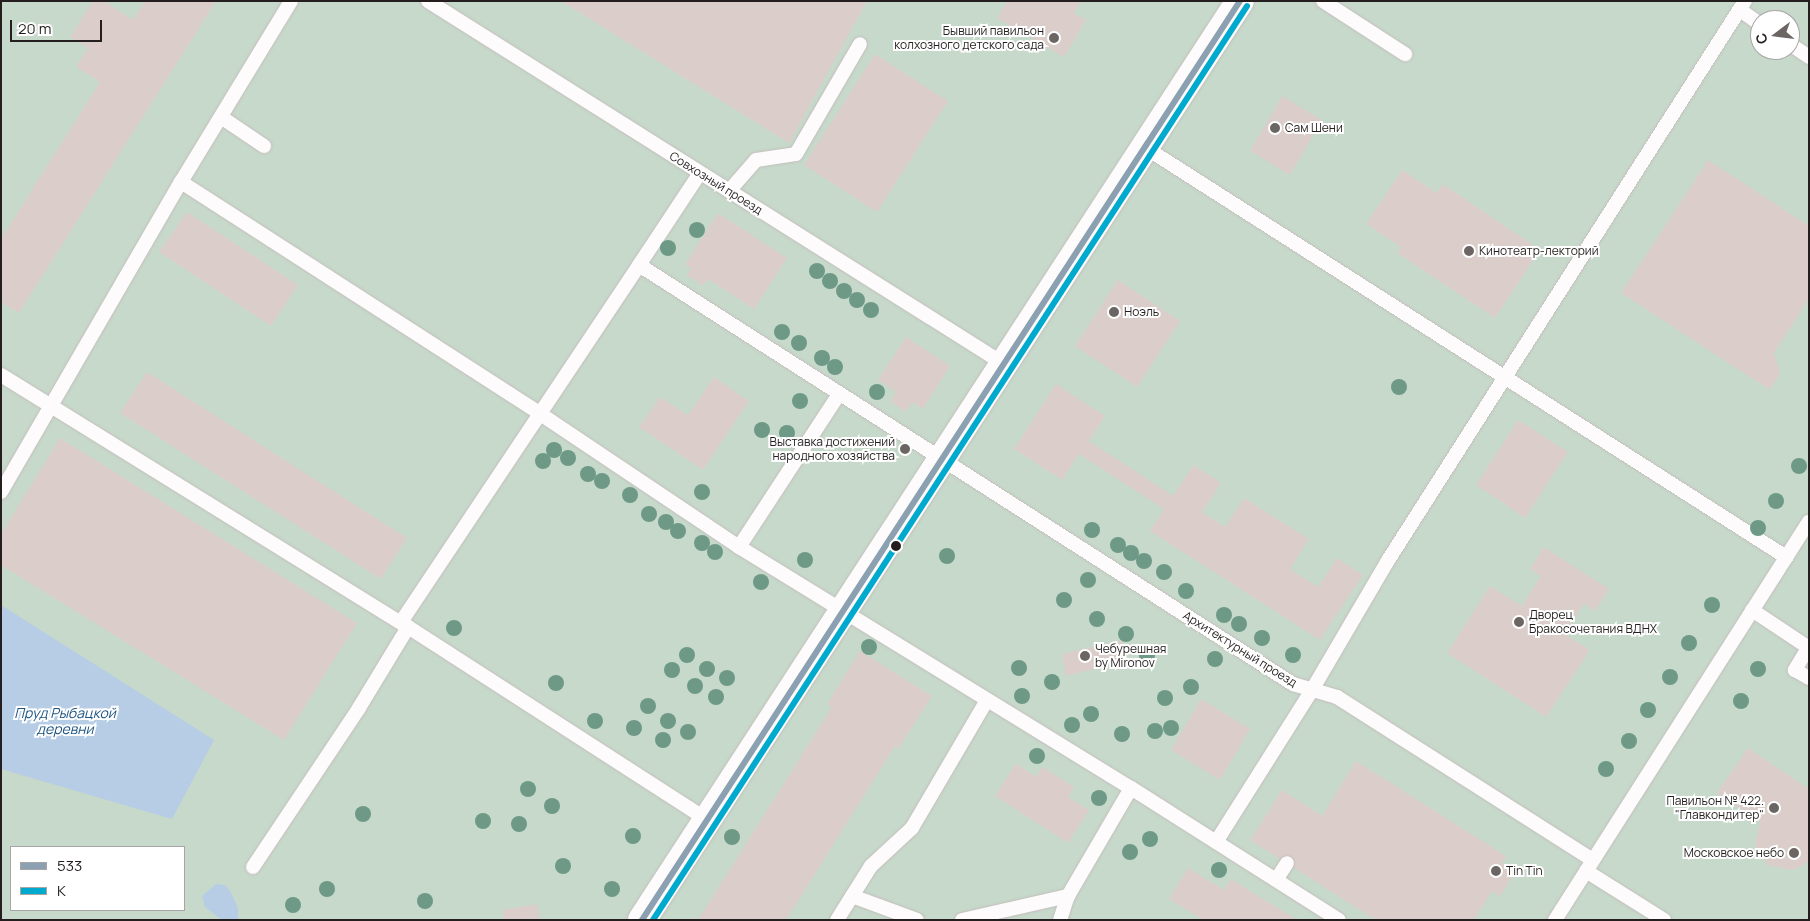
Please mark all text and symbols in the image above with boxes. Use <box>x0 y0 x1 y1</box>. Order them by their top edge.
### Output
scale bar <box>12 10 105 42</box>
north arrow <box>1750 10 1800 60</box>
text: 20 m <box>18 18 51 39</box>
place label: Бывший павильон колхозного детского сада <box>894 24 1044 52</box>
text: С <box>1750 31 1772 46</box>
marker: Бывший павильон колхозного детского сада <box>1048 32 1060 44</box>
place label: Сам Шени <box>1285 121 1343 135</box>
marker: Сам Шени <box>1269 122 1281 134</box>
street label: Совхозный проезд <box>667 149 765 217</box>
place label: Кинотеатр-лекторий <box>1479 244 1599 258</box>
marker: Кинотеатр-лекторий <box>1463 245 1475 257</box>
place label: Ноэль <box>1124 305 1159 319</box>
marker: Ноэль <box>1108 306 1120 318</box>
place label: Выставка достижений народного хозяйства <box>770 435 895 463</box>
marker: Выставка достижений народного хозяйства <box>899 443 911 455</box>
unlabelled marker <box>891 541 901 551</box>
street label: Архитектурный проезд <box>1180 608 1300 690</box>
place label: Дворец Бракосочетания ВДНХ <box>1529 608 1657 636</box>
marker: Дворец Бракосочетания ВДНХ <box>1513 616 1525 628</box>
place label: Чебурешная by Mironov <box>1095 642 1166 670</box>
marker: Чебурешная by Mironov <box>1079 650 1091 662</box>
water label: Пруд Рыбацкой деревни <box>14 705 116 738</box>
place label: Павильон № 422. "Главкондитер" <box>1666 794 1764 822</box>
marker: Павильон № 422. "Главкондитер" <box>1768 802 1780 814</box>
legend <box>10 846 185 911</box>
place label: Московское небо <box>1684 846 1784 860</box>
marker: Московское небо <box>1788 847 1800 859</box>
text: 533 <box>57 855 82 876</box>
place label: Tin Tin <box>1506 864 1543 878</box>
marker: Tin Tin <box>1490 865 1502 877</box>
text: К <box>57 880 66 901</box>

